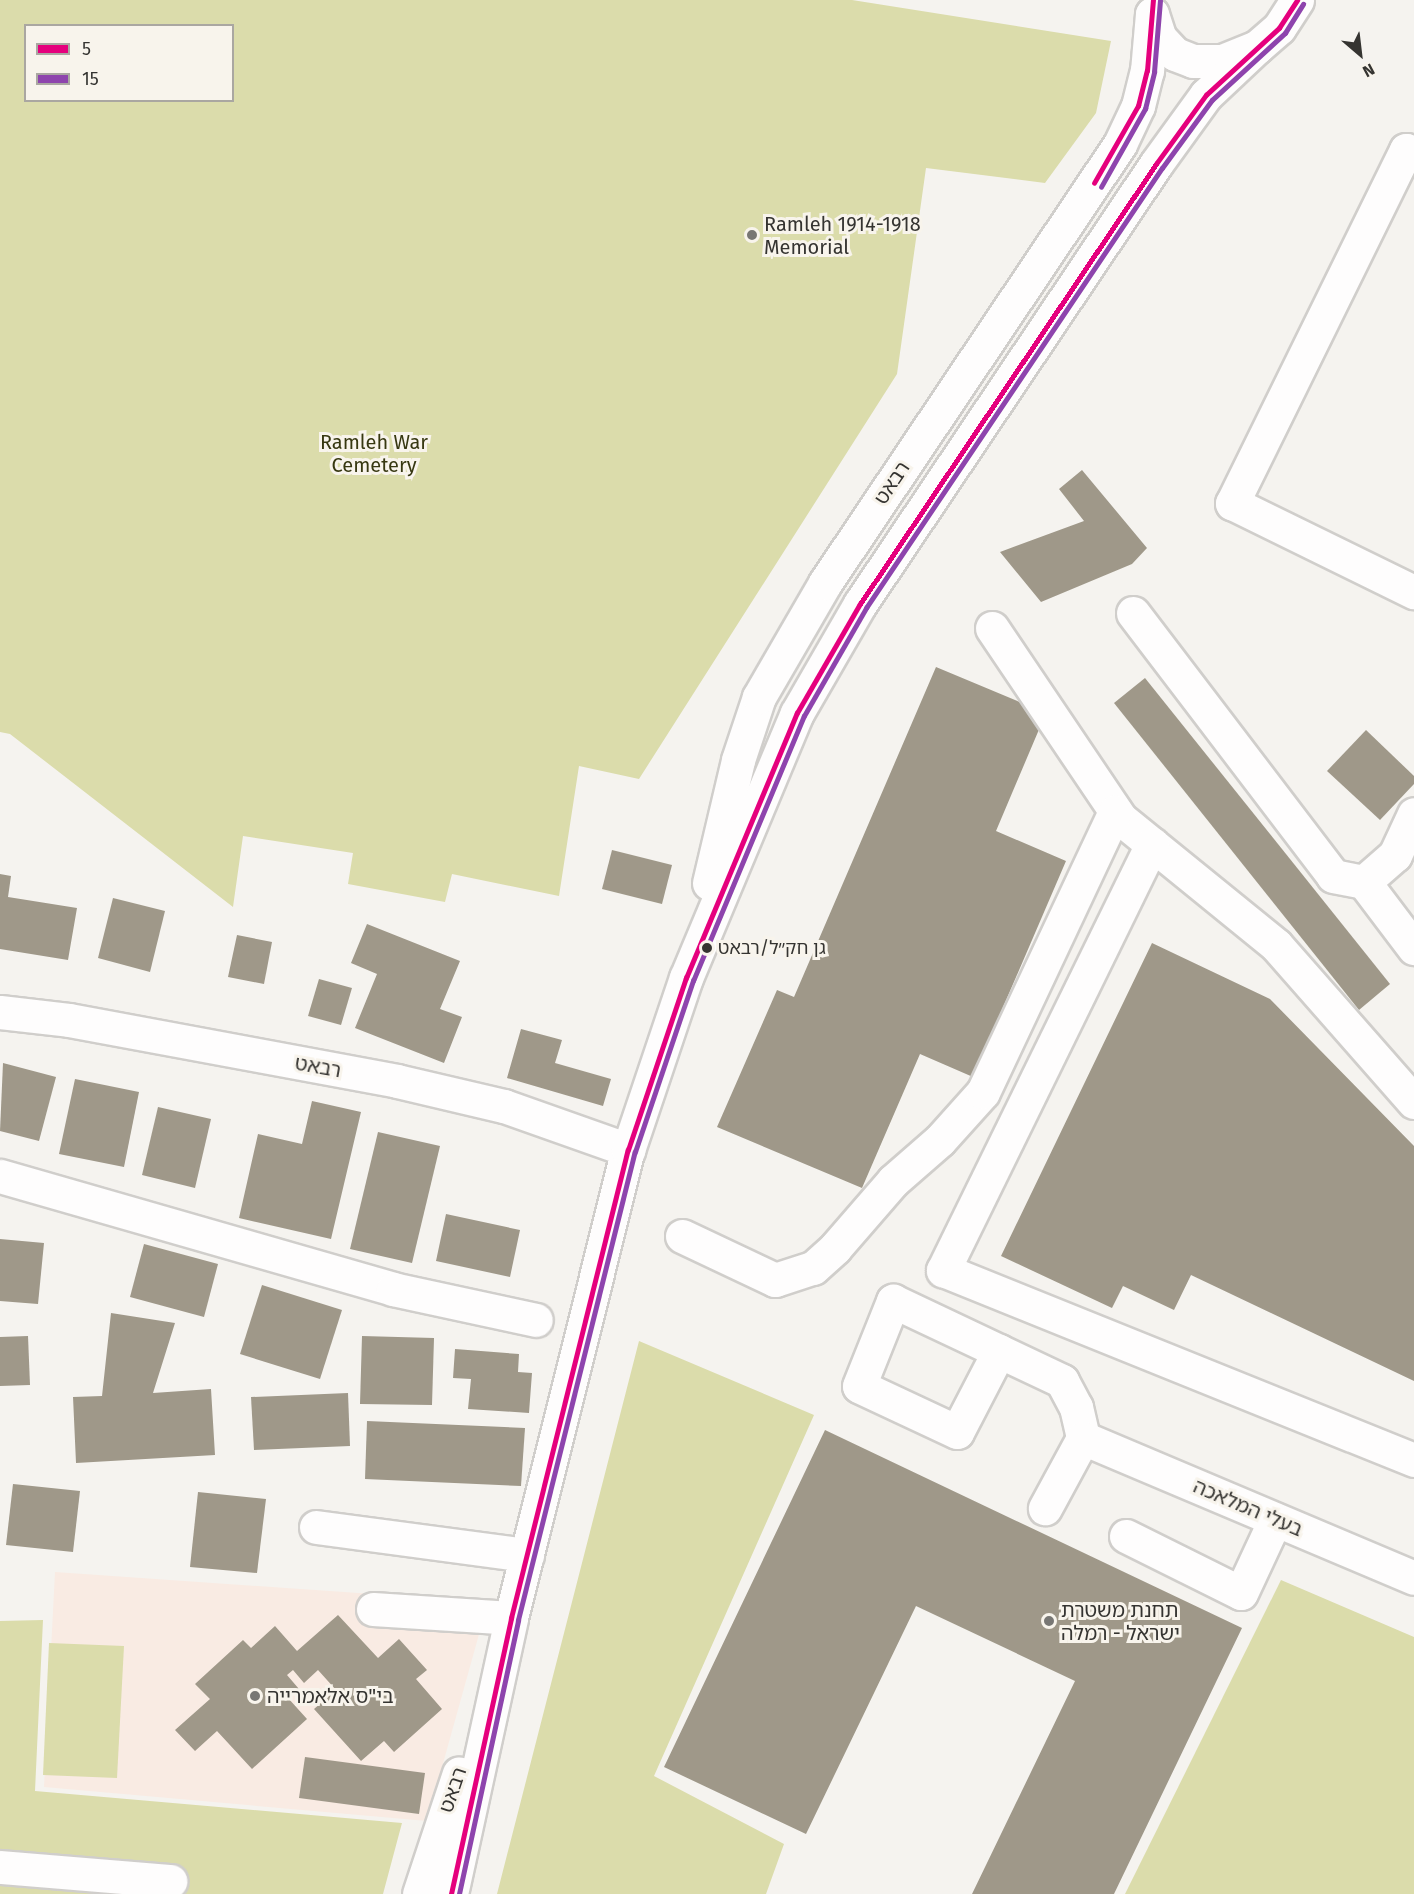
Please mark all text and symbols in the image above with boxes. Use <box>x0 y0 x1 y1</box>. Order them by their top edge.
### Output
legend <box>24 24 234 102</box>
north arrow <box>1330 24 1390 84</box>
text: 5 <box>82 38 91 60</box>
text: N <box>1360 59 1378 81</box>
text: 15 <box>82 68 99 90</box>
place label: Ramleh 1914-1918 Memorial <box>764 212 921 259</box>
marker: Ramleh 1914-1918 Memorial <box>745 228 759 242</box>
park label: Ramleh War Cemetery <box>320 431 428 478</box>
street label: רבאט <box>869 457 915 509</box>
place label: גן חק״ל/רבאט <box>718 937 826 959</box>
marker: גן חק״ל/רבאט <box>701 942 713 954</box>
street label: רבאט <box>293 1051 343 1083</box>
street label: בעלי המלאכה <box>1190 1474 1306 1542</box>
place label: תחנת משטרת ישראל - רמלה <box>1061 1598 1180 1645</box>
marker: תחנת משטרת ישראל - רמלה <box>1042 1614 1056 1628</box>
place label: בי"ס אלאמרייה <box>267 1684 394 1708</box>
marker: בי"ס אלאמרייה <box>248 1689 262 1703</box>
street label: רבאט <box>434 1764 472 1816</box>

